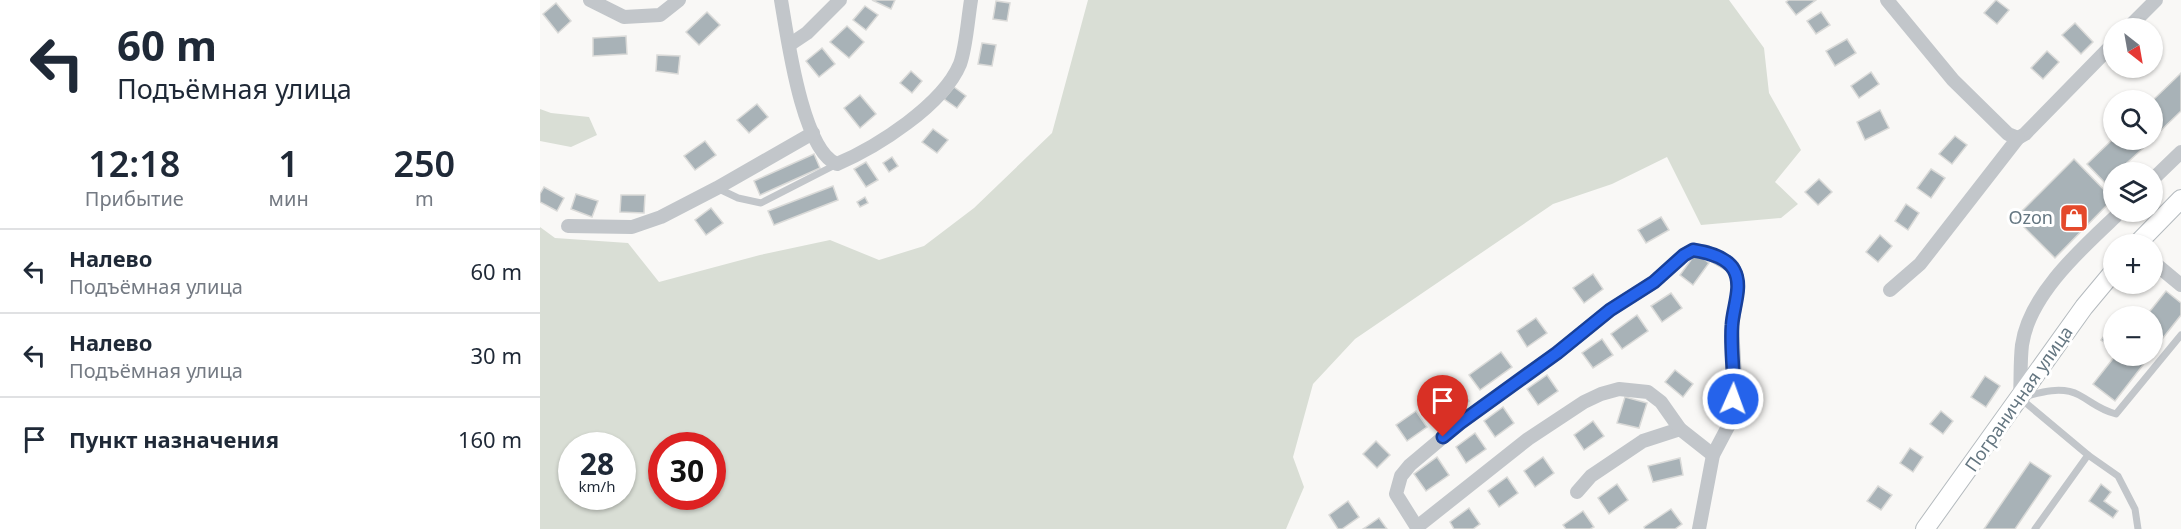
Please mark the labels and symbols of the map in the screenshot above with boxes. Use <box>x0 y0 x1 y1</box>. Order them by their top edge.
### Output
north arrow <box>2103 18 2163 78</box>
shop icon: Ozon <box>2058 202 2090 234</box>
place label: Ozon <box>2008 205 2053 229</box>
street label: Пограничная улица <box>1959 321 2078 476</box>
position arrow <box>1701 367 1765 431</box>
pin <box>1417 375 1468 437</box>
speed limit sign: 30 <box>648 432 726 510</box>

